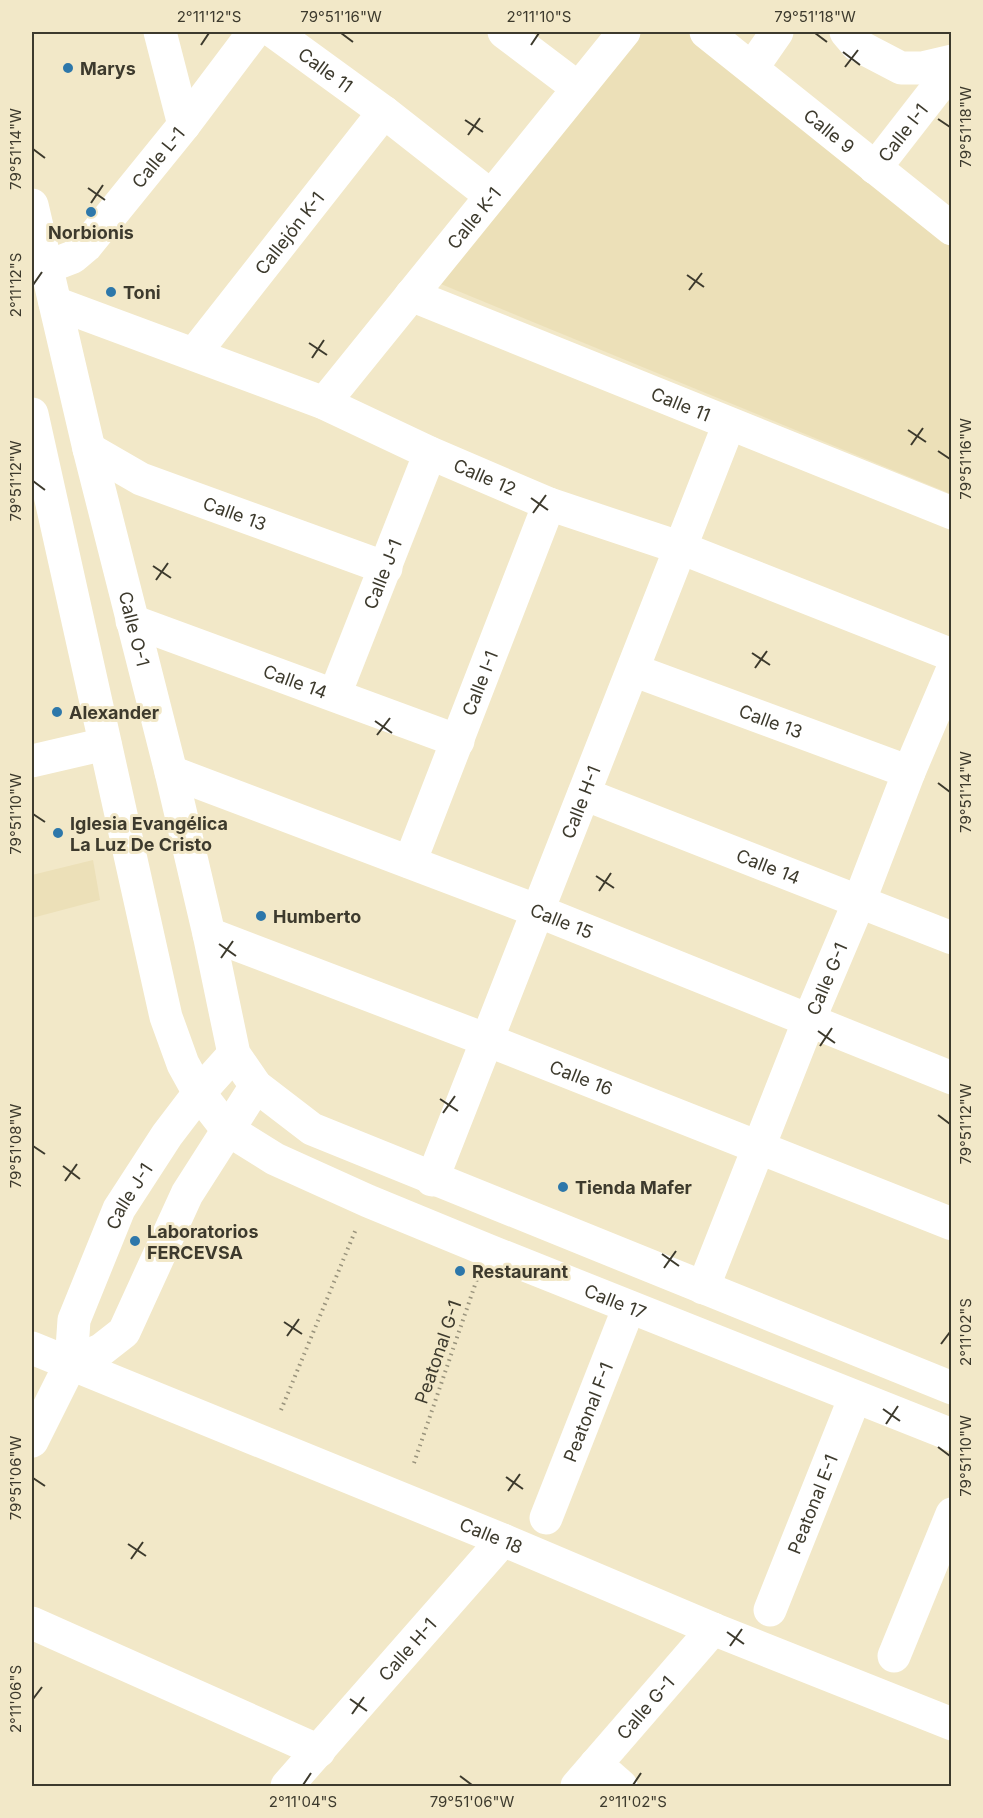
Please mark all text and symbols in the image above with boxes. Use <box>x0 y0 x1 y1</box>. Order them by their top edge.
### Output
text: 2°11'12"S <box>177 7 241 26</box>
text: 79°51'16"W <box>300 7 382 26</box>
text: 2°11'10"S <box>507 7 571 26</box>
text: 79°51'18"W <box>774 7 856 26</box>
street label: Calle 11 <box>294 43 357 96</box>
place label: Marys <box>80 58 136 79</box>
marker: Marys <box>61 61 75 75</box>
text: 79°51'18"W <box>956 86 975 168</box>
street label: Calle I-1 <box>873 99 932 166</box>
street label: Calle 9 <box>800 104 859 157</box>
text: 79°51'14"W <box>6 108 25 190</box>
street label: Calle L-1 <box>127 123 189 192</box>
street label: Calle K-1 <box>442 183 505 253</box>
street label: Callejón K-1 <box>250 187 328 278</box>
marker: Norbionis <box>84 205 98 219</box>
place label: Norbionis <box>48 222 134 243</box>
text: 2°11'12"S <box>6 253 25 317</box>
place label: Toni <box>123 282 161 303</box>
marker: Toni <box>104 285 118 299</box>
street label: Calle 11 <box>648 382 714 425</box>
text: 79°51'16"W <box>956 418 975 500</box>
text: 79°51'12"W <box>6 440 25 522</box>
street label: Calle 12 <box>451 454 519 499</box>
street label: Calle 13 <box>200 492 270 534</box>
street label: Calle J-1 <box>359 536 406 612</box>
street label: Calle O-1 <box>115 589 154 669</box>
street label: Calle I-1 <box>457 648 502 719</box>
street label: Calle 14 <box>260 660 330 702</box>
street label: Calle 13 <box>736 700 805 742</box>
place label: Alexander <box>69 702 159 723</box>
marker: Alexander <box>50 705 64 719</box>
text: 79°51'14"W <box>956 751 975 833</box>
street label: Calle H-1 <box>557 763 604 842</box>
text: 79°51'10"W <box>6 773 25 855</box>
place label: Iglesia Evangélica La Luz De Cristo <box>70 813 228 855</box>
marker: Iglesia Evangélica La Luz De Cristo <box>51 826 65 840</box>
street label: Calle 14 <box>734 844 803 888</box>
street label: Calle 15 <box>527 899 596 943</box>
place label: Humberto <box>273 906 361 927</box>
marker: Humberto <box>254 909 268 923</box>
street label: Calle G-1 <box>802 939 851 1018</box>
street label: Calle 16 <box>547 1055 616 1099</box>
text: 79°51'12"W <box>956 1083 975 1165</box>
text: 79°51'08"W <box>6 1103 25 1188</box>
street label: Calle J-1 <box>101 1159 156 1232</box>
place label: Tienda Mafer <box>575 1177 692 1198</box>
marker: Tienda Mafer <box>556 1180 570 1194</box>
place label: Laboratorios FERCEVSA <box>147 1221 258 1263</box>
marker: Laboratorios FERCEVSA <box>128 1234 142 1248</box>
place label: Restaurant <box>472 1261 568 1282</box>
marker: Restaurant <box>453 1264 467 1278</box>
street label: Calle 17 <box>581 1279 650 1323</box>
street label: Peatonal G-1 <box>411 1298 465 1406</box>
text: 2°11'02"S <box>956 1298 975 1366</box>
street label: Peatonal F-1 <box>559 1359 617 1465</box>
text: 79°51'10"W <box>956 1415 975 1497</box>
text: 79°51'06"W <box>6 1435 25 1520</box>
street label: Peatonal E-1 <box>783 1451 842 1557</box>
street label: Calle 18 <box>457 1513 526 1558</box>
street label: Calle H-1 <box>374 1614 440 1685</box>
text: 2°11'06"S <box>6 1665 25 1733</box>
street label: Calle G-1 <box>612 1672 678 1743</box>
text: 2°11'04"S <box>269 1792 337 1811</box>
text: 79°51'06"W <box>430 1792 515 1811</box>
text: 2°11'02"S <box>599 1792 667 1811</box>

